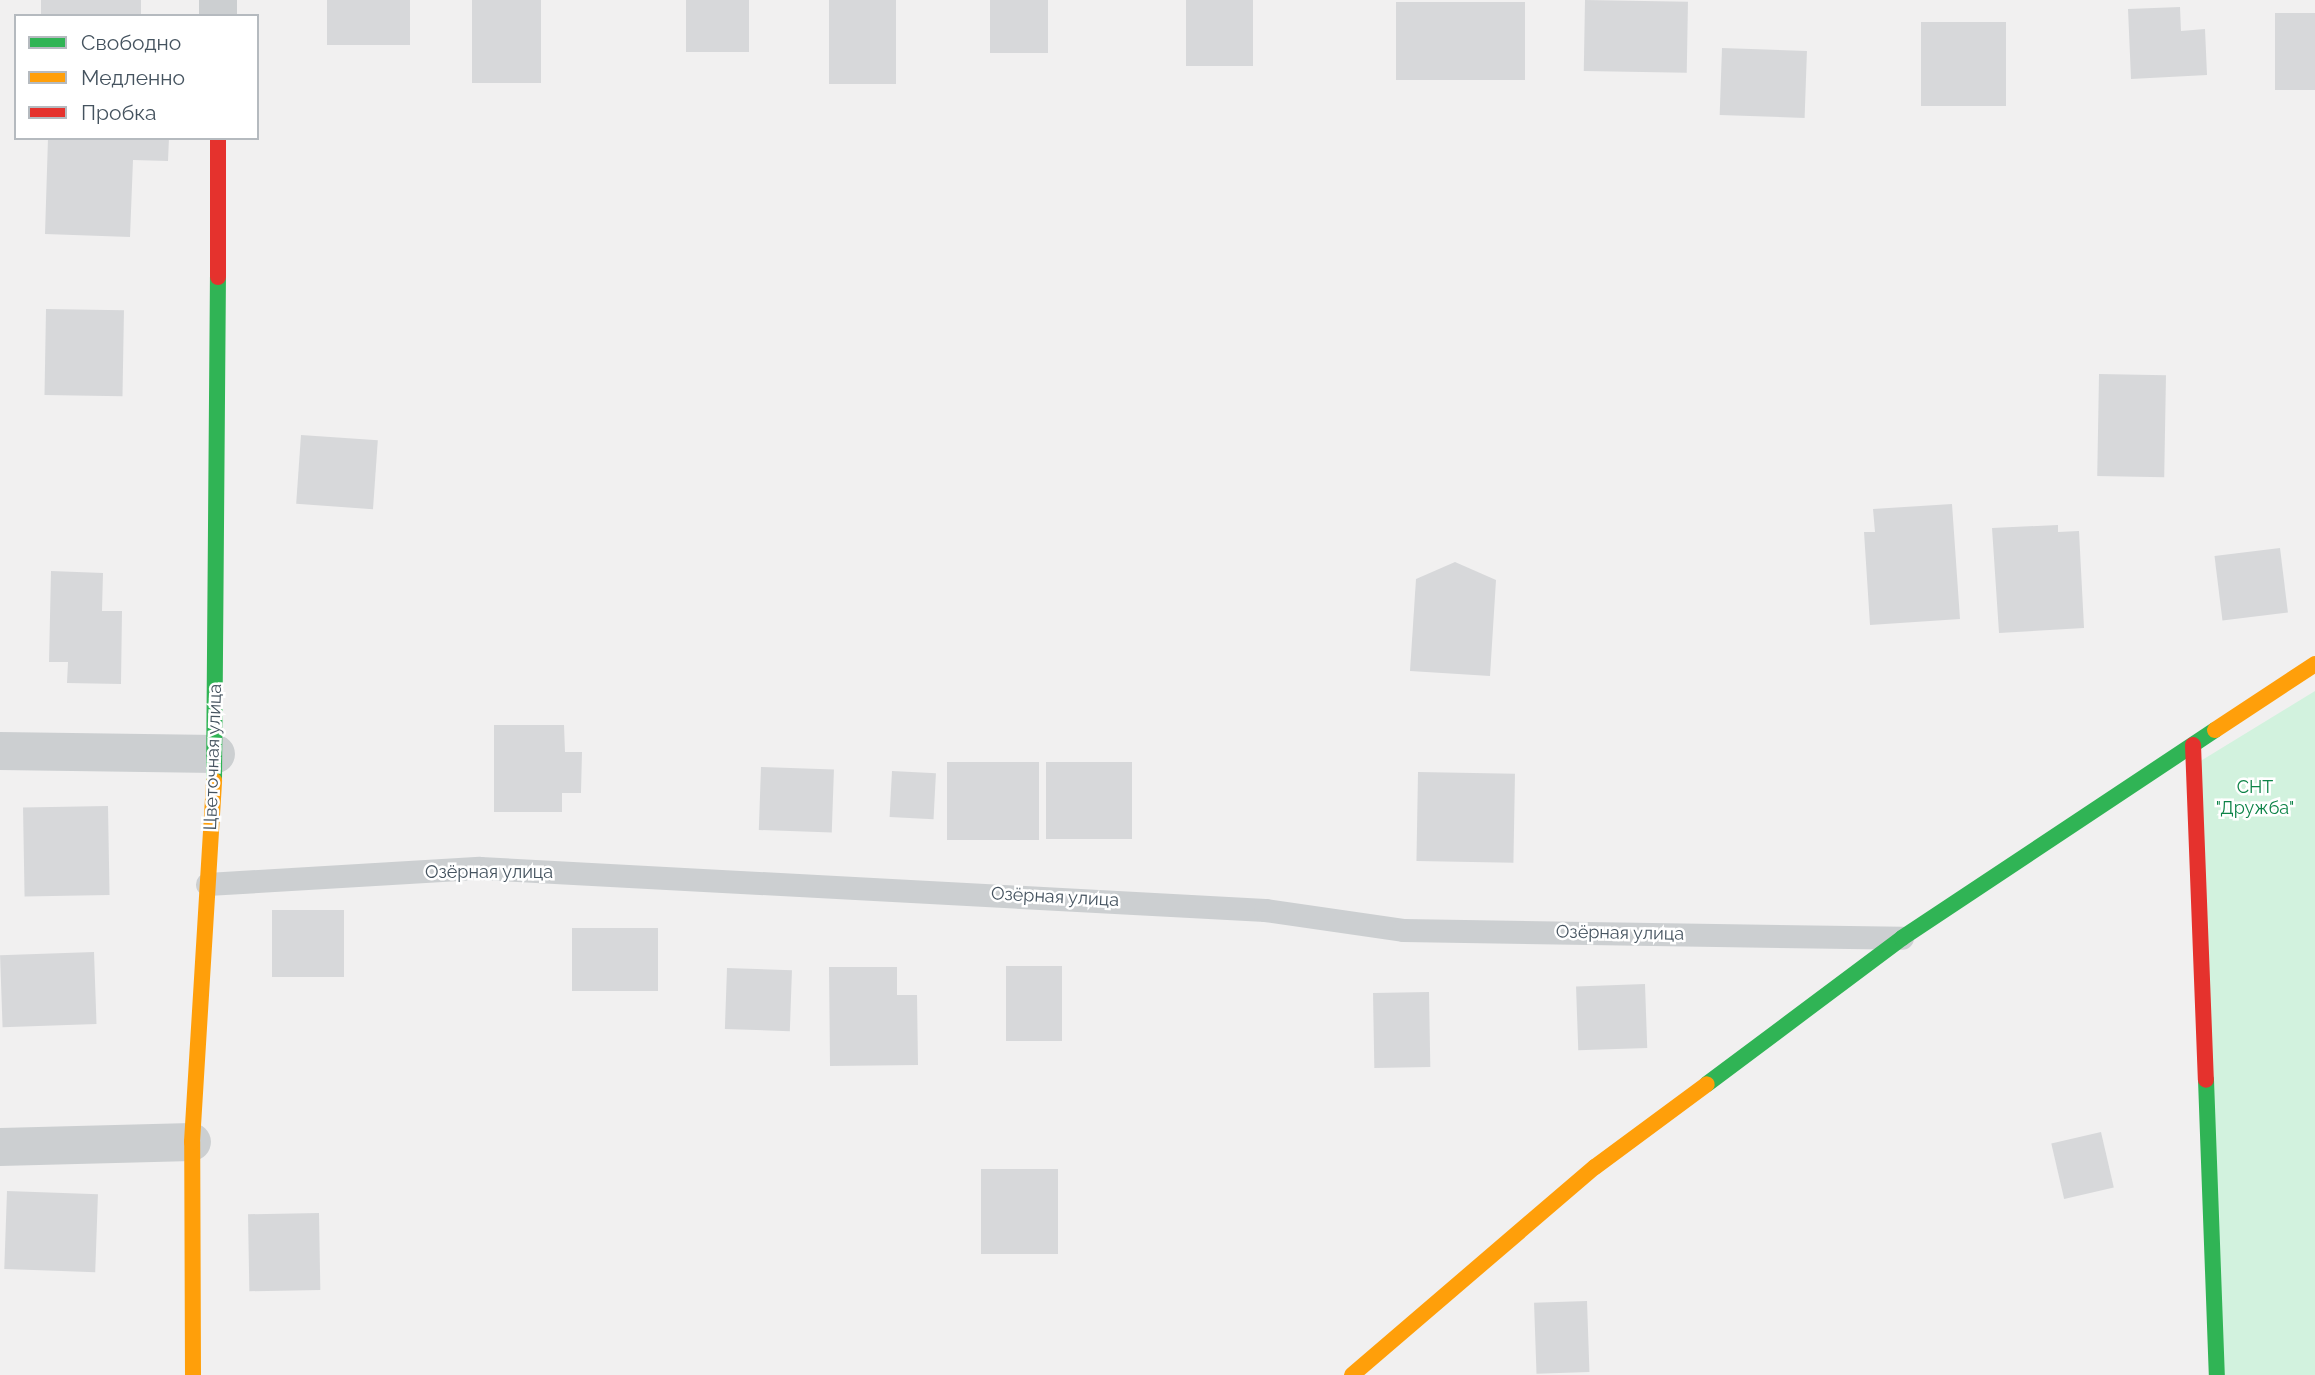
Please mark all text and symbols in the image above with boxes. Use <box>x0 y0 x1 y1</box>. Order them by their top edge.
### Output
legend <box>14 14 259 140</box>
text: Свободно <box>81 30 181 55</box>
text: Медленно <box>81 65 185 90</box>
text: Пробка <box>81 100 157 125</box>
street label: Цветочная улица <box>200 683 226 831</box>
park label: СНТ "Дружба" <box>2216 777 2294 820</box>
street label: Озёрная улица <box>425 861 553 883</box>
street label: Озёрная улица <box>990 883 1120 911</box>
street label: Озёрная улица <box>1556 921 1684 945</box>

